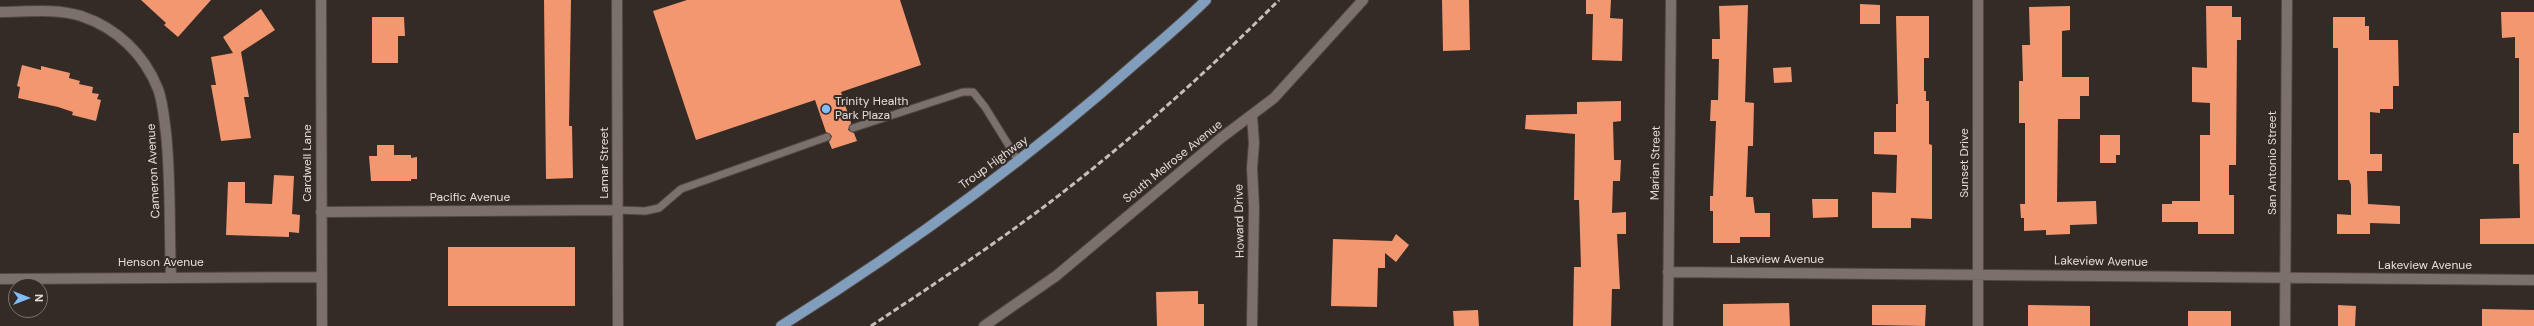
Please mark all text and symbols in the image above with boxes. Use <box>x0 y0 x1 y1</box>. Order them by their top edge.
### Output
place label: Trinity Health Park Plaza <box>835 95 908 123</box>
marker: Trinity Health Park Plaza <box>820 103 832 115</box>
street label: San Antonio Street <box>2266 111 2280 215</box>
street label: South Melrose Avenue <box>1120 118 1226 206</box>
street label: Cameron Avenue <box>144 123 164 219</box>
street label: Cardwell Lane <box>301 124 315 202</box>
street label: Marian Street <box>1648 126 1664 200</box>
street label: Lamar Street <box>598 127 612 199</box>
street label: Sunset Drive <box>1958 128 1972 198</box>
street label: Troup Highway <box>957 133 1031 193</box>
street label: Howard Drive <box>1232 184 1248 258</box>
street label: Pacific Avenue <box>430 191 510 205</box>
street label: Lakeview Avenue <box>1730 253 1824 267</box>
street label: Lakeview Avenue <box>2054 254 2148 270</box>
street label: Henson Avenue <box>118 256 204 270</box>
street label: Lakeview Avenue <box>2378 259 2472 273</box>
north arrow <box>8 278 48 318</box>
text: N <box>32 294 46 302</box>

